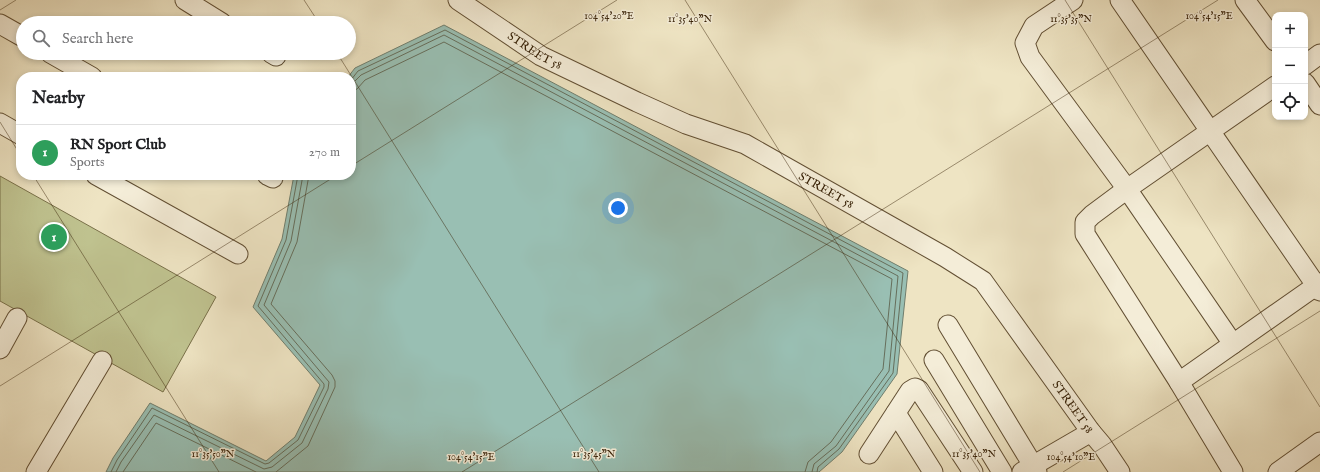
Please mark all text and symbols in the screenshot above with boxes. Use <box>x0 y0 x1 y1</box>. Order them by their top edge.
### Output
text: 104°54'20"E <box>584 10 634 23</box>
text: 104°54'15"E <box>1185 10 1233 23</box>
map controls <box>1272 12 1308 120</box>
button: + <box>1272 12 1308 48</box>
text: 11°35'40"N <box>668 13 712 26</box>
text: 11°35'35"N <box>1050 13 1092 26</box>
search box <box>16 16 356 60</box>
icon: search <box>30 27 52 49</box>
text: Search here <box>62 29 133 48</box>
street label: STREET 58 <box>504 29 564 73</box>
button: − <box>1272 48 1308 84</box>
button: locate <box>1272 84 1308 120</box>
text: Nearby <box>32 88 85 109</box>
text: RN Sport Club <box>70 135 166 154</box>
text: 1 <box>43 144 47 161</box>
text: 270 m <box>309 144 340 161</box>
text: Sports <box>70 154 105 171</box>
street label: STREET 58 <box>796 169 857 212</box>
your location <box>608 198 628 218</box>
pin: 1 <box>41 222 67 252</box>
street label: STREET 58 <box>1049 378 1097 437</box>
text: 11°35'50"N <box>192 448 235 461</box>
text: 11°35'45"N <box>573 448 616 461</box>
text: 11°35'40"N <box>952 448 996 461</box>
text: 104°54'15"E <box>447 451 495 464</box>
text: 104°54'10"E <box>1047 451 1095 464</box>

